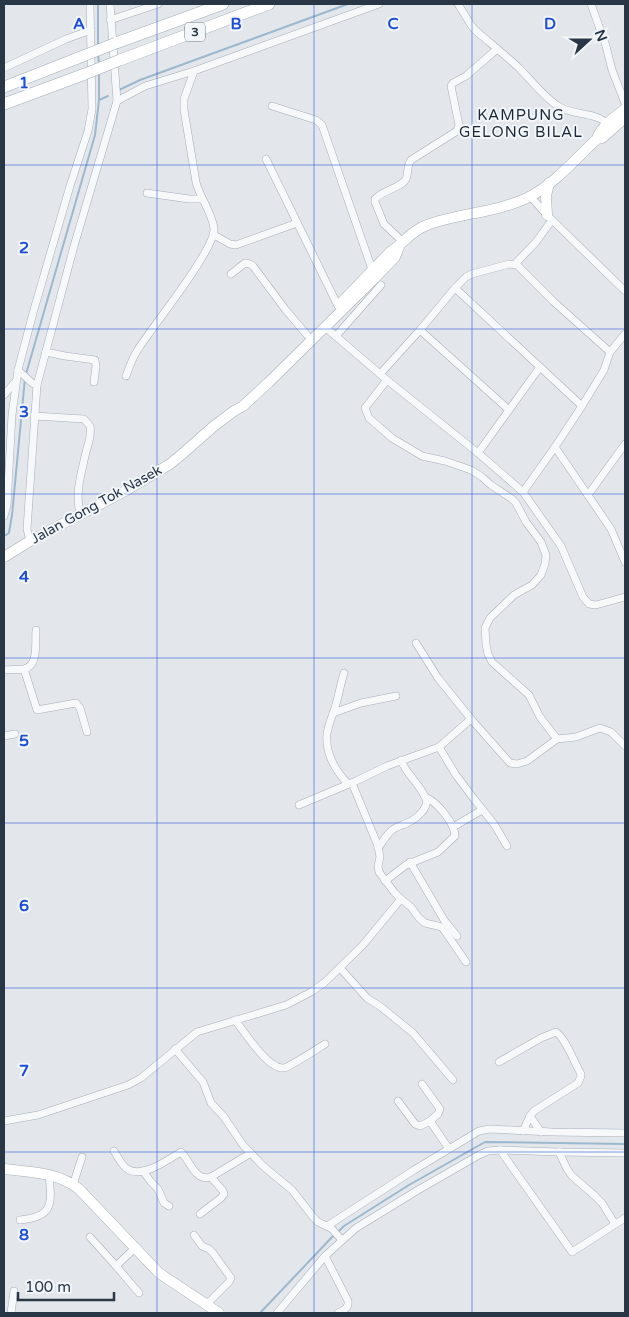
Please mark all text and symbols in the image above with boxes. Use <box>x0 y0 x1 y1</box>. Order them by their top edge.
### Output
text: A <box>73 14 85 34</box>
text: B <box>230 14 242 34</box>
text: C <box>387 14 399 34</box>
text: D <box>544 14 556 34</box>
north arrow <box>564 15 614 65</box>
road number: 3 <box>185 22 205 42</box>
text: N <box>591 27 611 44</box>
text: 1 <box>19 73 29 93</box>
district label: KAMPUNG GELONG BILAL <box>459 106 583 141</box>
text: 2 <box>19 238 29 258</box>
text: 3 <box>19 402 29 422</box>
street label: Jalan Gong Tok Nasek <box>28 461 165 547</box>
text: 4 <box>19 567 29 587</box>
text: 5 <box>19 731 29 751</box>
text: 6 <box>19 896 29 916</box>
text: 7 <box>19 1061 29 1081</box>
text: 8 <box>19 1225 29 1245</box>
scale bar <box>18 1270 114 1302</box>
text: 100 m <box>25 1278 71 1296</box>

